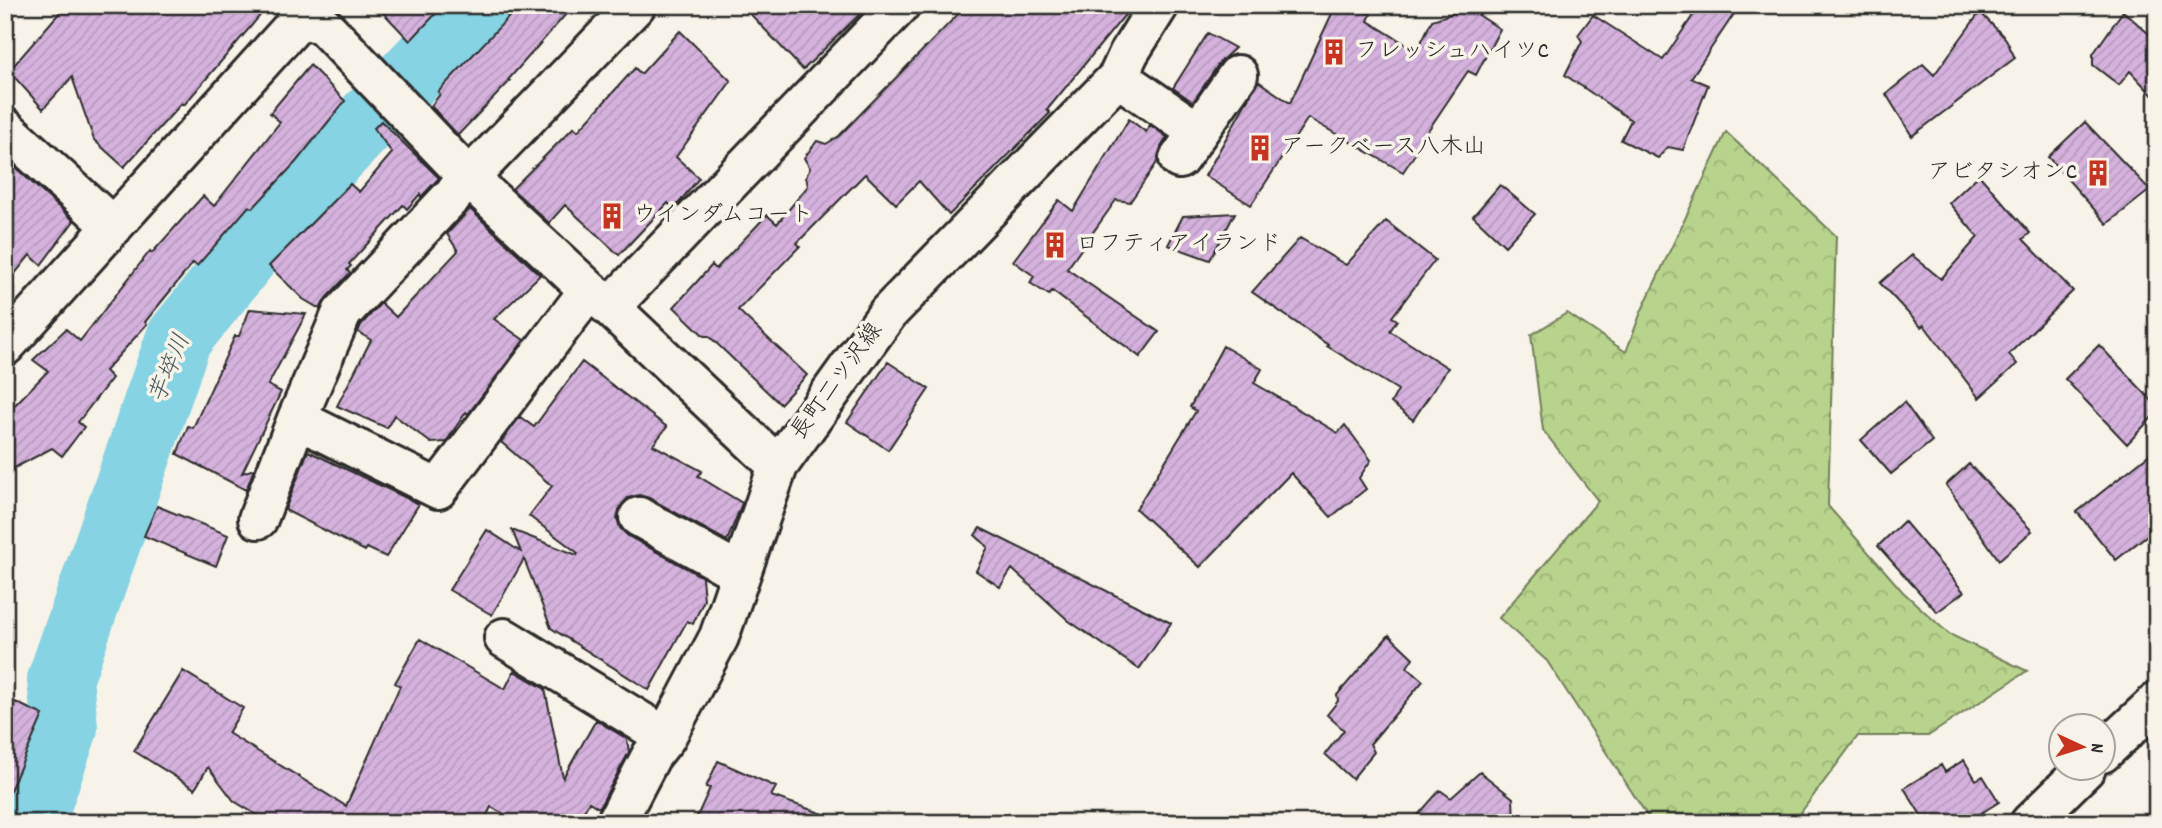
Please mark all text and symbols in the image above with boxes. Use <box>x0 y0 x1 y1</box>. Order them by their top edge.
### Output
place label: フレッシュハイツC <box>1355 36 1549 69</box>
building icon: フレッシュハイツC <box>1319 37 1349 67</box>
place label: アークベース八木山 <box>1281 132 1486 165</box>
building icon: アークベース八木山 <box>1245 133 1275 163</box>
place label: アビタシオンC <box>1928 157 2077 190</box>
building icon: アビタシオンC <box>2083 158 2113 188</box>
place label: ウインダムコート <box>633 200 813 233</box>
building icon: ウインダムコート <box>597 201 627 231</box>
place label: ロフティアイランド <box>1076 229 1282 262</box>
building icon: ロフティアイランド <box>1040 230 1070 260</box>
street label: 長町二ツ沢線 <box>784 316 892 448</box>
water label: 芋埣川 <box>142 329 200 409</box>
north arrow <box>2046 712 2116 782</box>
text: N <box>2082 742 2109 754</box>

